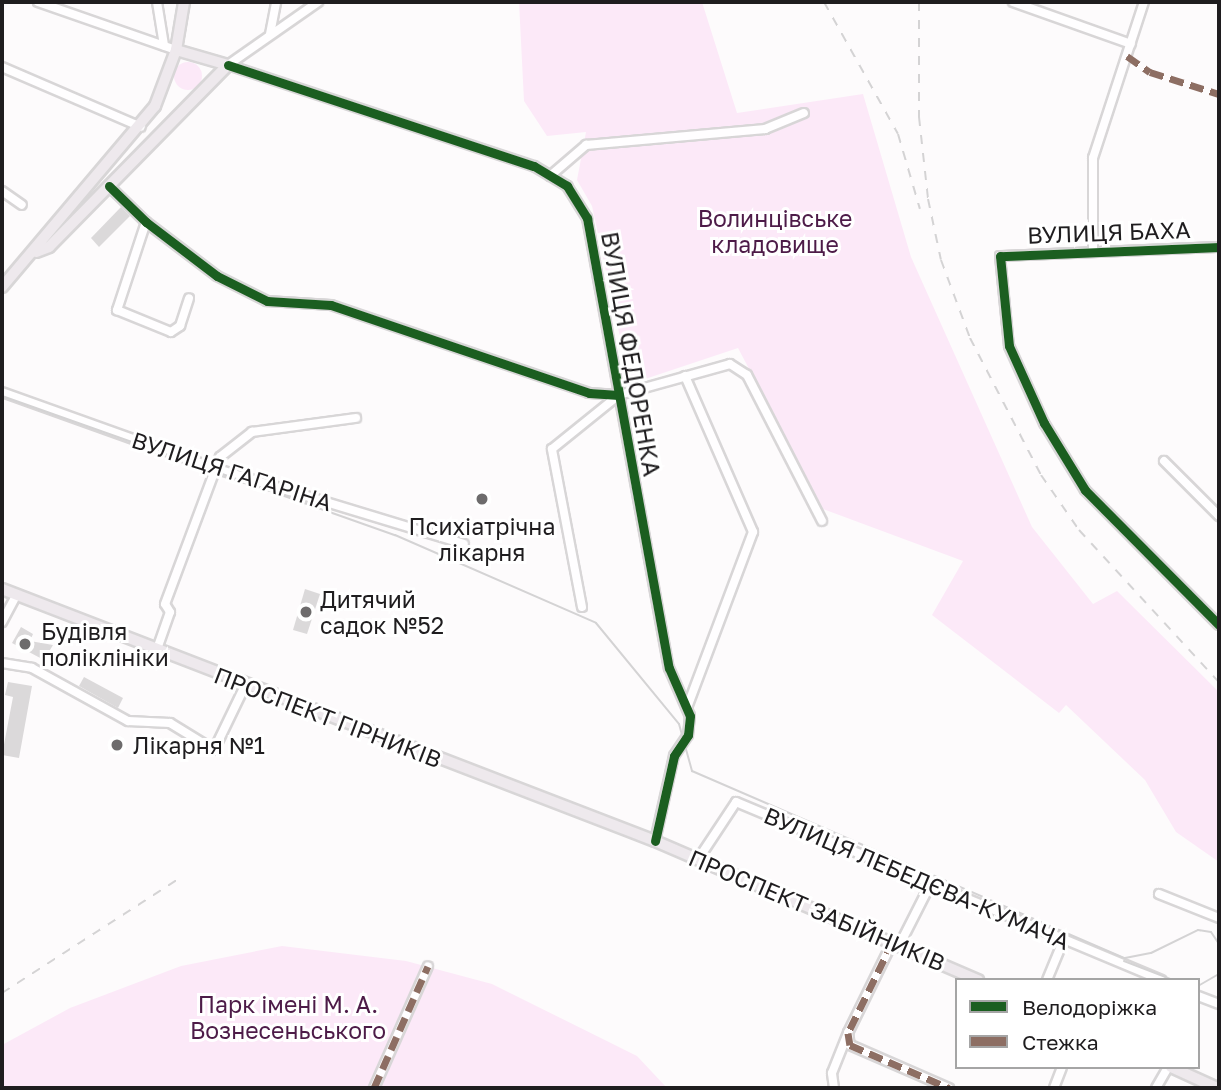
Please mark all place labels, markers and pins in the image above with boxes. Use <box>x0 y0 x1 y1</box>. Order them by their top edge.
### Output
marker: Психіатрічна лікарня <box>472 489 492 509</box>
place label: Психіатрічна лікарня <box>409 512 555 566</box>
place label: Дитячий садок №52 <box>320 585 444 639</box>
marker: Дитячий садок №52 <box>298 604 314 620</box>
place label: Будівля поліклініки <box>41 617 169 671</box>
marker: Будівля поліклініки <box>15 634 35 654</box>
place label: Лікарня №1 <box>133 731 265 759</box>
marker: Лікарня №1 <box>107 735 127 755</box>

